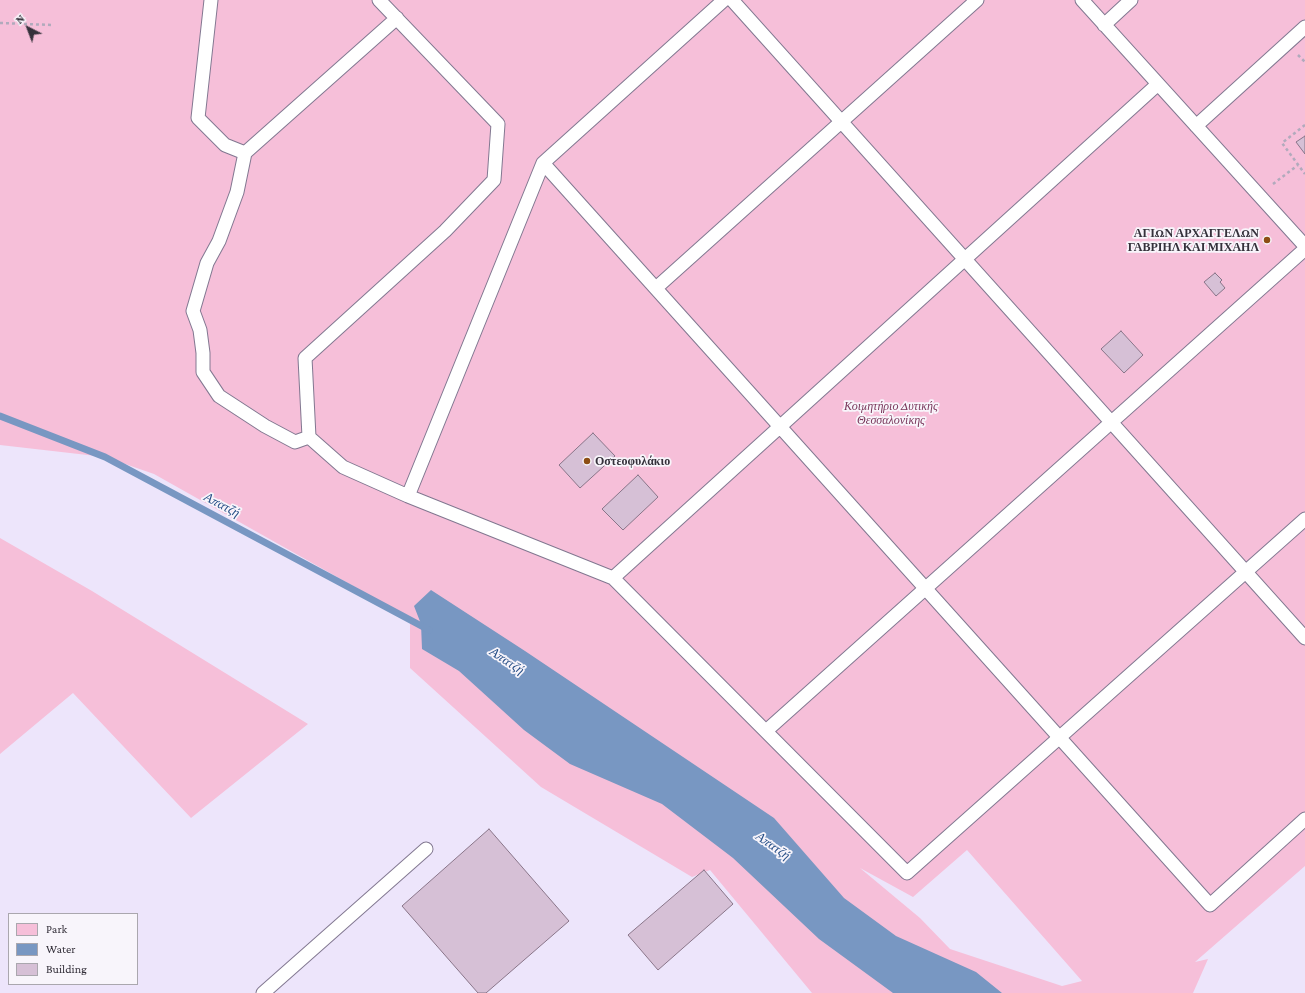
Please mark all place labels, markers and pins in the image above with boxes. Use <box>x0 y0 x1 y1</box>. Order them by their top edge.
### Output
place label: ΑΓΙΩΝ ΑΡΧΑΓΓΕΛΩΝ ΓΑΒΡΙΗΛ ΚΑΙ ΜΙΧΑΗΛ <box>1128 226 1259 254</box>
marker: ΑΓΙΩΝ ΑΡΧΑΓΓΕΛΩΝ ΓΑΒΡΙΗΛ ΚΑΙ ΜΙΧΑΗΛ <box>1262 235 1272 245</box>
place label: Οστεοφυλάκιο <box>595 454 670 468</box>
marker: Οστεοφυλάκιο <box>582 456 592 466</box>

